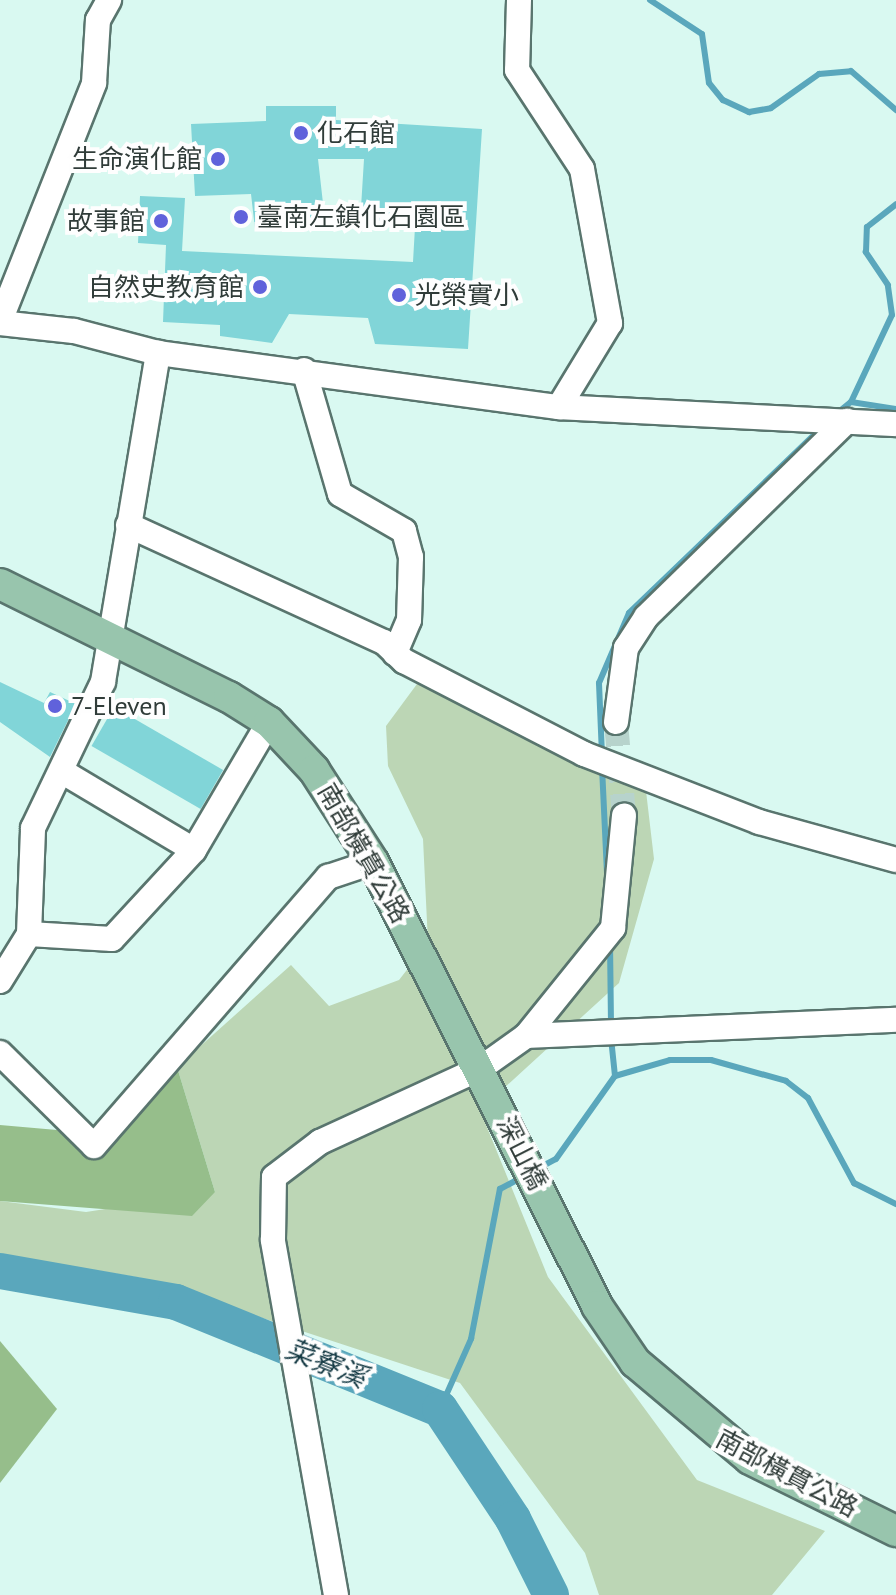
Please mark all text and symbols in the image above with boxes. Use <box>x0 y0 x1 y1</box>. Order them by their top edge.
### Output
place label: 化石館 <box>317 117 395 149</box>
marker: 化石館 <box>292 124 310 142</box>
place label: 生命演化館 <box>72 143 202 175</box>
marker: 生命演化館 <box>209 150 227 168</box>
place label: 臺南左鎮化石園區 <box>257 201 465 233</box>
place label: 故事館 <box>67 205 145 237</box>
marker: 臺南左鎮化石園區 <box>232 208 250 226</box>
marker: 故事館 <box>152 212 170 230</box>
place label: 自然史教育館 <box>88 271 244 303</box>
marker: 自然史教育館 <box>251 278 269 296</box>
place label: 光榮實小 <box>415 279 519 311</box>
marker: 光榮實小 <box>390 286 408 304</box>
place label: 7-Eleven <box>71 690 167 722</box>
marker: 7-Eleven <box>46 697 64 715</box>
street label: 南部橫貫公路 <box>311 778 417 928</box>
street label: 深山橋 <box>490 1111 554 1195</box>
water label: 菜竂溪 <box>281 1332 371 1394</box>
street label: 南部橫貫公路 <box>711 1423 863 1523</box>

